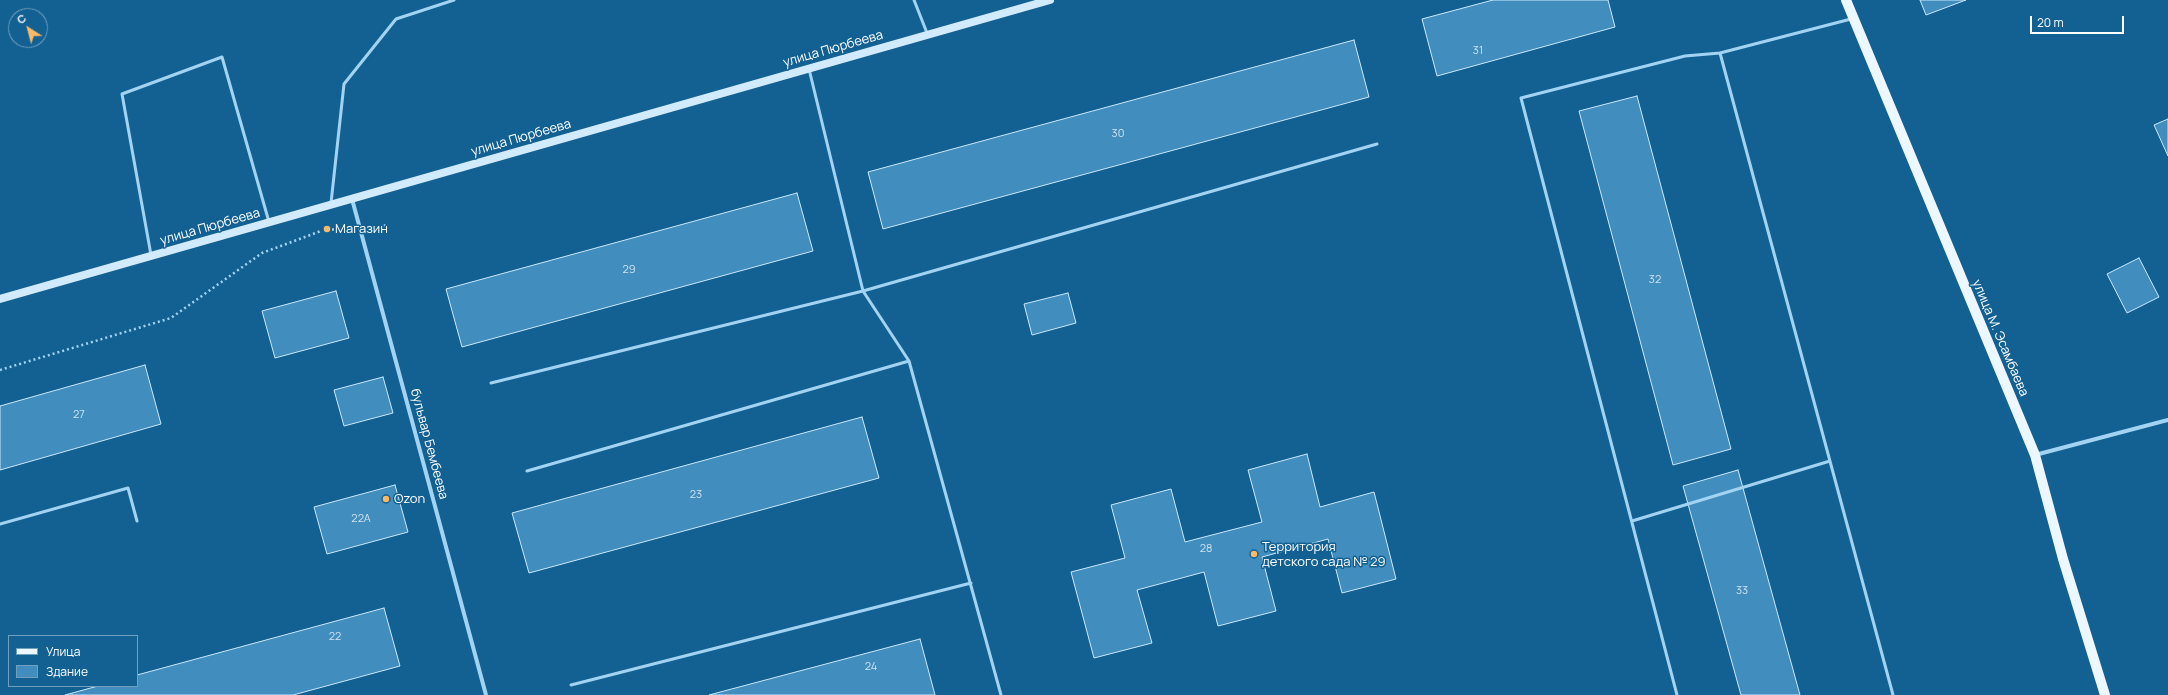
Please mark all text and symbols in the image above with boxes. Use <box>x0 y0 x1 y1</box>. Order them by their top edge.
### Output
north arrow <box>8 8 48 48</box>
scale bar <box>2032 8 2126 34</box>
text: С <box>14 10 29 27</box>
text: 20 m <box>2037 14 2064 31</box>
street label: улица Пюрбеева <box>781 27 885 71</box>
house number: 31 <box>1473 44 1483 58</box>
street label: улица Пюрбеева <box>469 116 573 160</box>
house number: 30 <box>1112 127 1124 141</box>
street label: улица Пюрбеева <box>158 205 262 249</box>
place label: Магазин <box>335 221 388 237</box>
marker: Магазин <box>322 224 332 234</box>
house number: 29 <box>622 263 636 277</box>
house number: 32 <box>1649 273 1661 287</box>
street label: улица М. Эсамбаева <box>1968 277 2032 399</box>
street label: бульвар Бембеева <box>407 387 451 501</box>
house number: 27 <box>73 408 85 422</box>
house number: 23 <box>690 488 702 502</box>
place label: Ozon <box>394 491 425 507</box>
marker: Ozon <box>381 494 391 504</box>
house number: 22А <box>351 512 371 526</box>
place label: Территория детского сада № 29 <box>1262 539 1386 570</box>
house number: 28 <box>1200 542 1212 556</box>
marker: Территория детского сада № 29 <box>1249 549 1259 559</box>
house number: 33 <box>1736 584 1748 598</box>
house number: 22 <box>329 630 341 644</box>
legend <box>8 635 138 687</box>
text: Улица <box>46 643 80 660</box>
house number: 24 <box>865 660 877 674</box>
text: Здание <box>46 663 88 680</box>

